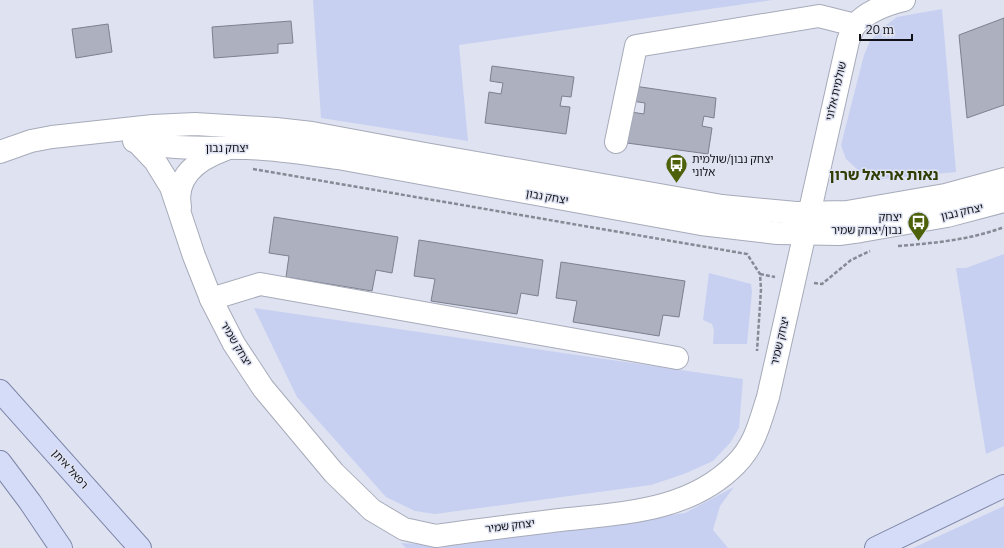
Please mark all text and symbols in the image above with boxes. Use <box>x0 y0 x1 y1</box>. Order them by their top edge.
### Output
scale bar <box>860 16 912 42</box>
text: 20 m <box>866 23 895 37</box>
street label: שולמית אלוני <box>823 60 849 122</box>
street label: יצחק נבון <box>205 142 249 155</box>
bus stop icon: יצחק נבון/שולמית אלוני <box>663 152 689 185</box>
place label: יצחק נבון/שולמית אלוני <box>692 153 774 179</box>
district label: נאות אריאל שרון <box>829 166 939 184</box>
street label: יצחק נבון <box>525 187 569 207</box>
street label: יצחק נבון <box>940 201 984 223</box>
bus stop icon: יצחק נבון/יצחק שמיר <box>905 210 931 243</box>
place label: יצחק נבון/יצחק שמיר <box>831 211 902 237</box>
street label: יצחק שמיר <box>768 315 792 367</box>
street label: יצחק שמיר <box>218 319 254 369</box>
street label: רפאל איתן <box>49 447 91 491</box>
street label: יצחק שמיר <box>484 517 536 535</box>

